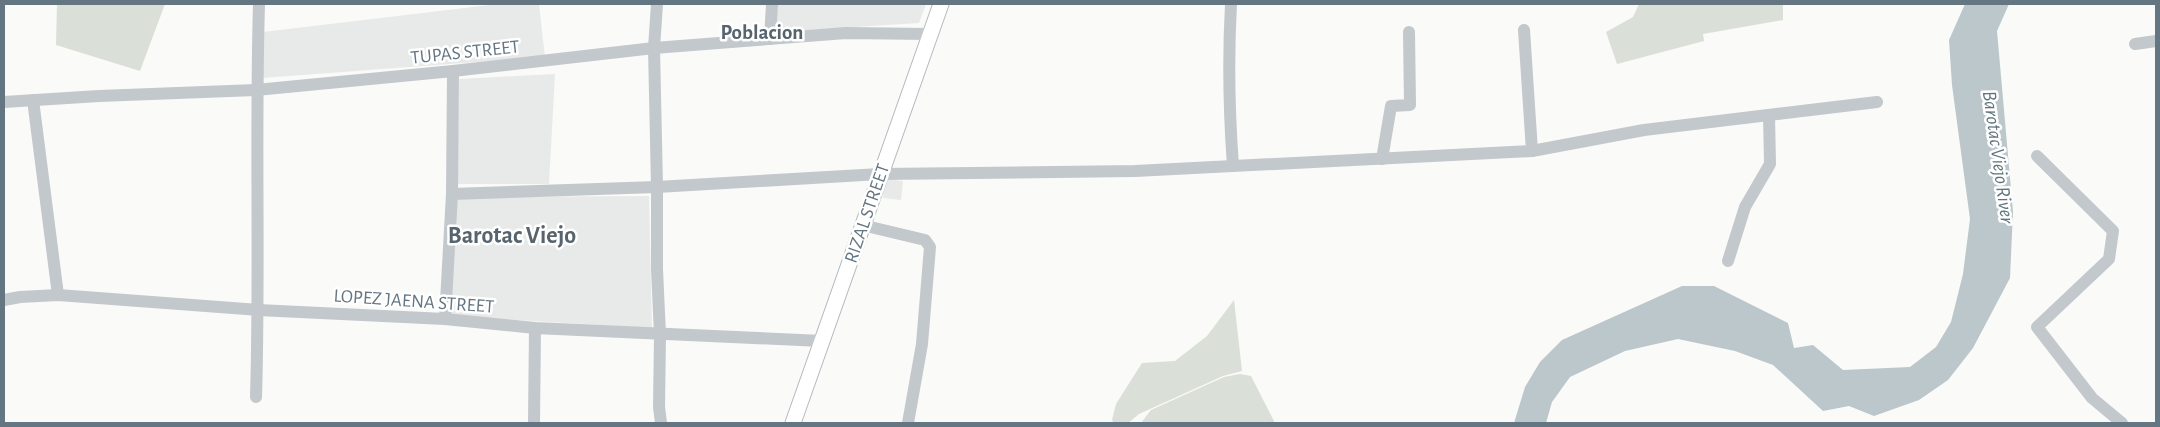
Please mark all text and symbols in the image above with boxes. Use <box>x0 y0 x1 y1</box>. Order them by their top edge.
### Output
district label: Poblacion <box>721 22 803 43</box>
street label: TUPAS STREET <box>410 37 521 68</box>
water label: Barotac Viejo River <box>1979 90 2017 225</box>
street label: RIZAL STREET <box>842 161 893 266</box>
district label: Barotac Viejo <box>448 224 576 248</box>
street label: LOPEZ JAENA STREET <box>333 286 495 317</box>

